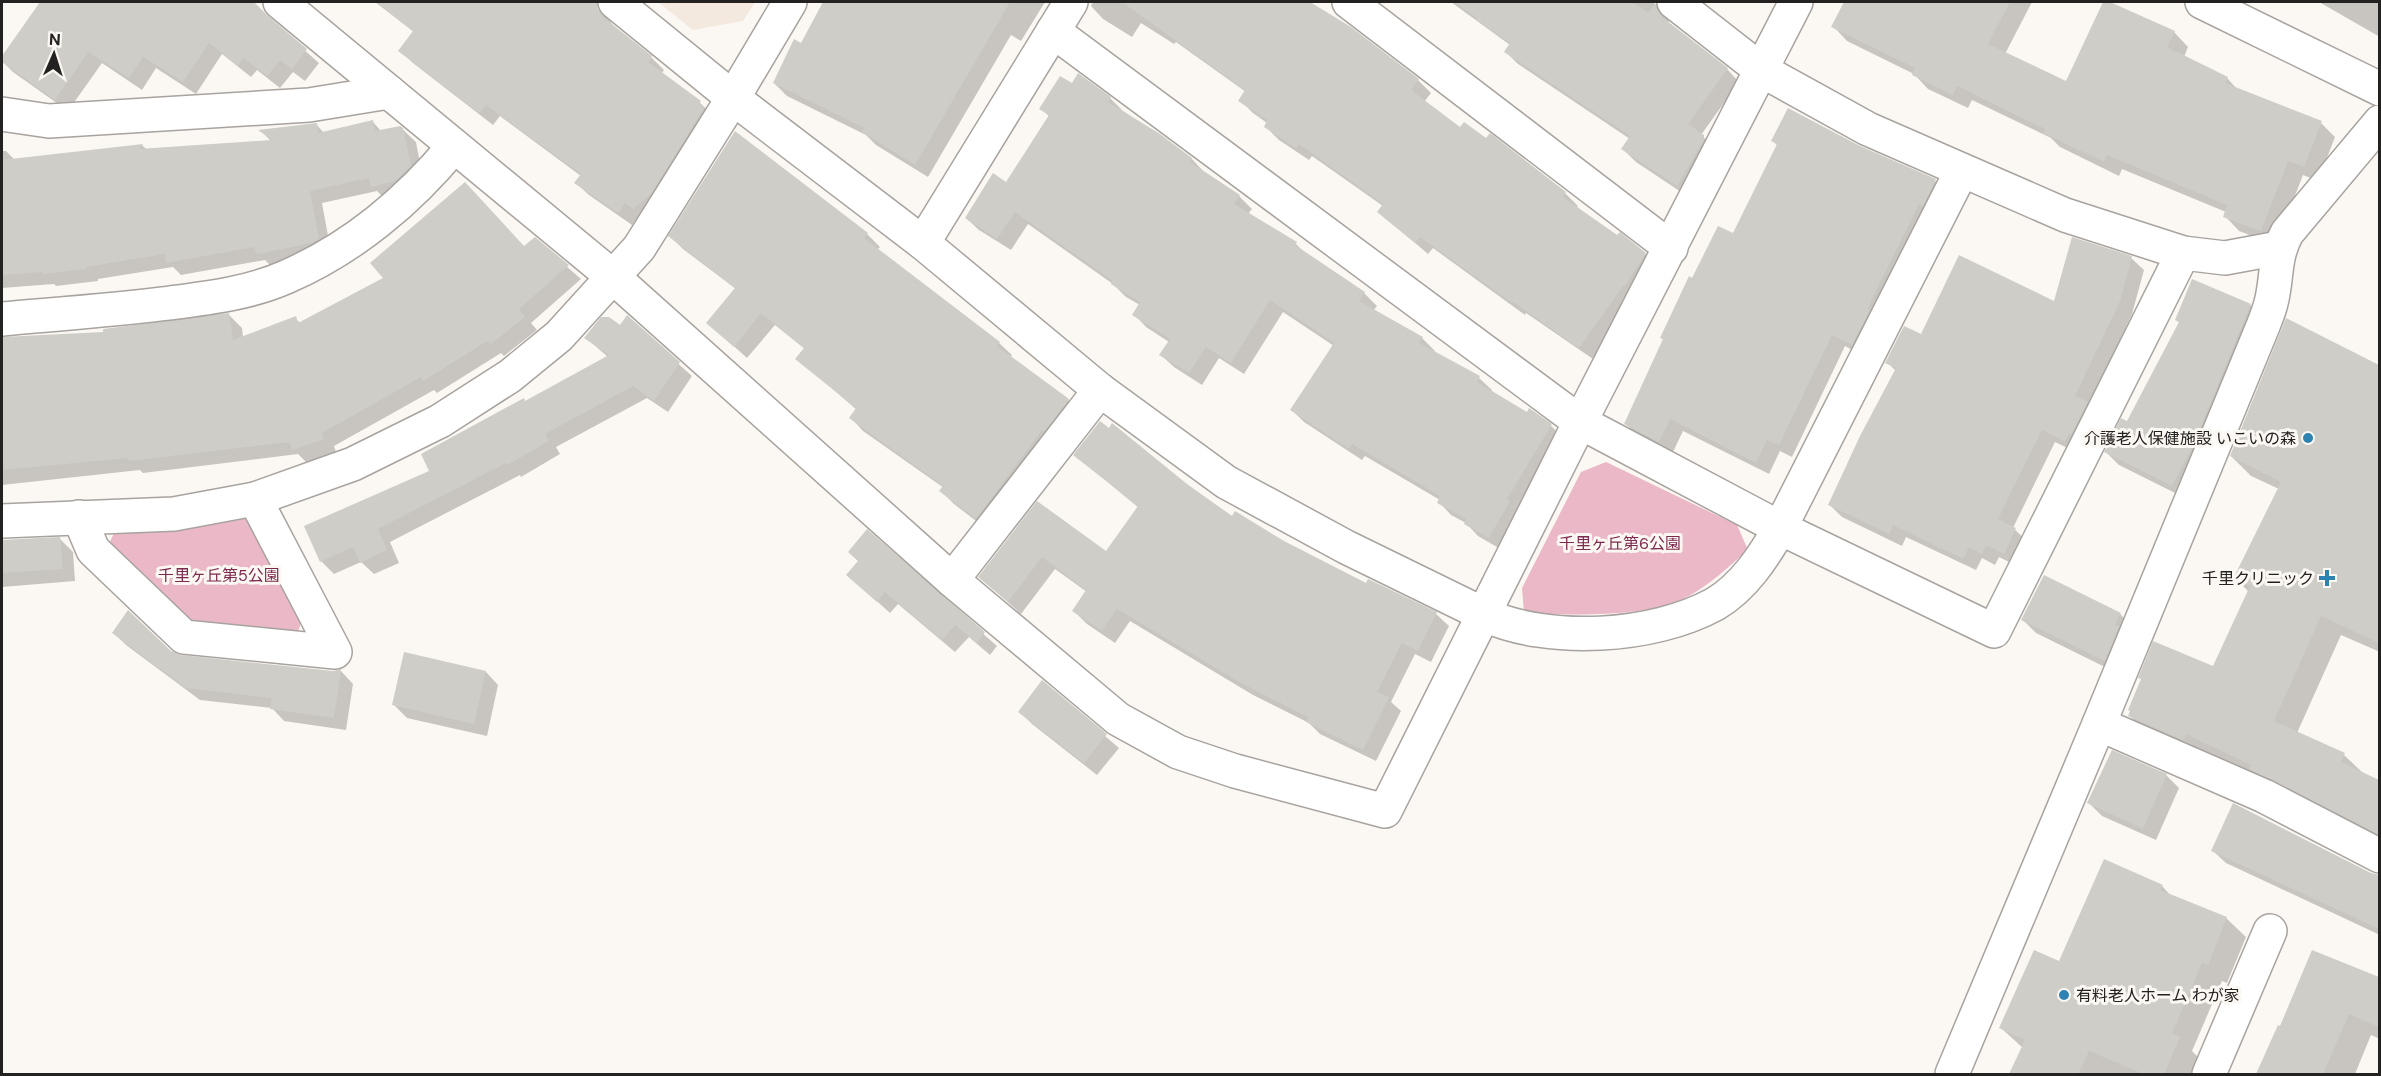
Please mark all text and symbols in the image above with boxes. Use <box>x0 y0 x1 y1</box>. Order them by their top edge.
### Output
north arrow <box>24 24 84 84</box>
text: N <box>48 29 61 50</box>
place label: 介護老人保健施設 いこいの森 <box>2084 428 2296 449</box>
marker: 介護老人保健施設 いこいの森 <box>2301 431 2315 445</box>
park label: 千里ヶ丘第6公園 <box>1559 533 1681 554</box>
park label: 千里ヶ丘第5公園 <box>158 565 280 586</box>
place label: 千里クリニック <box>2202 568 2314 589</box>
marker: 千里クリニック <box>2318 569 2336 587</box>
place label: 有料老人ホーム わが家 <box>2076 985 2240 1006</box>
marker: 有料老人ホーム わが家 <box>2057 988 2071 1002</box>

